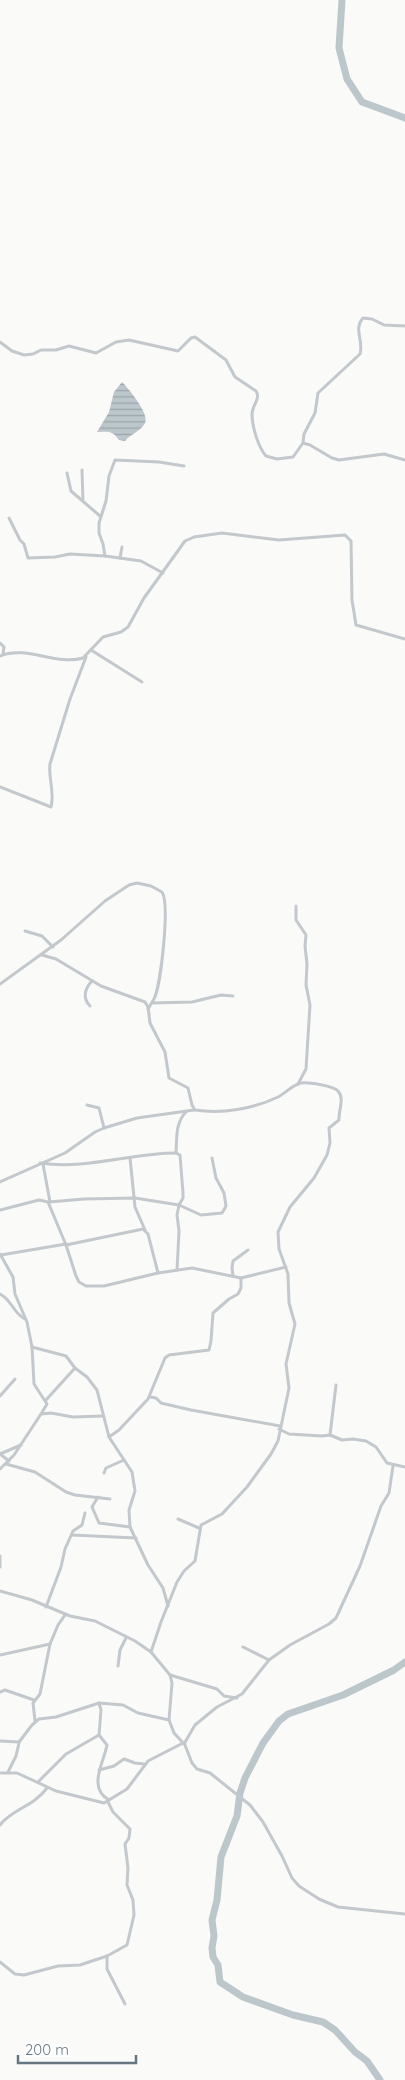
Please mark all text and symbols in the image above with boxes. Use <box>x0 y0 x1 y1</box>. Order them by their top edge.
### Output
scale bar <box>18 2032 135 2064</box>
text: 200 m <box>25 2040 69 2059</box>

